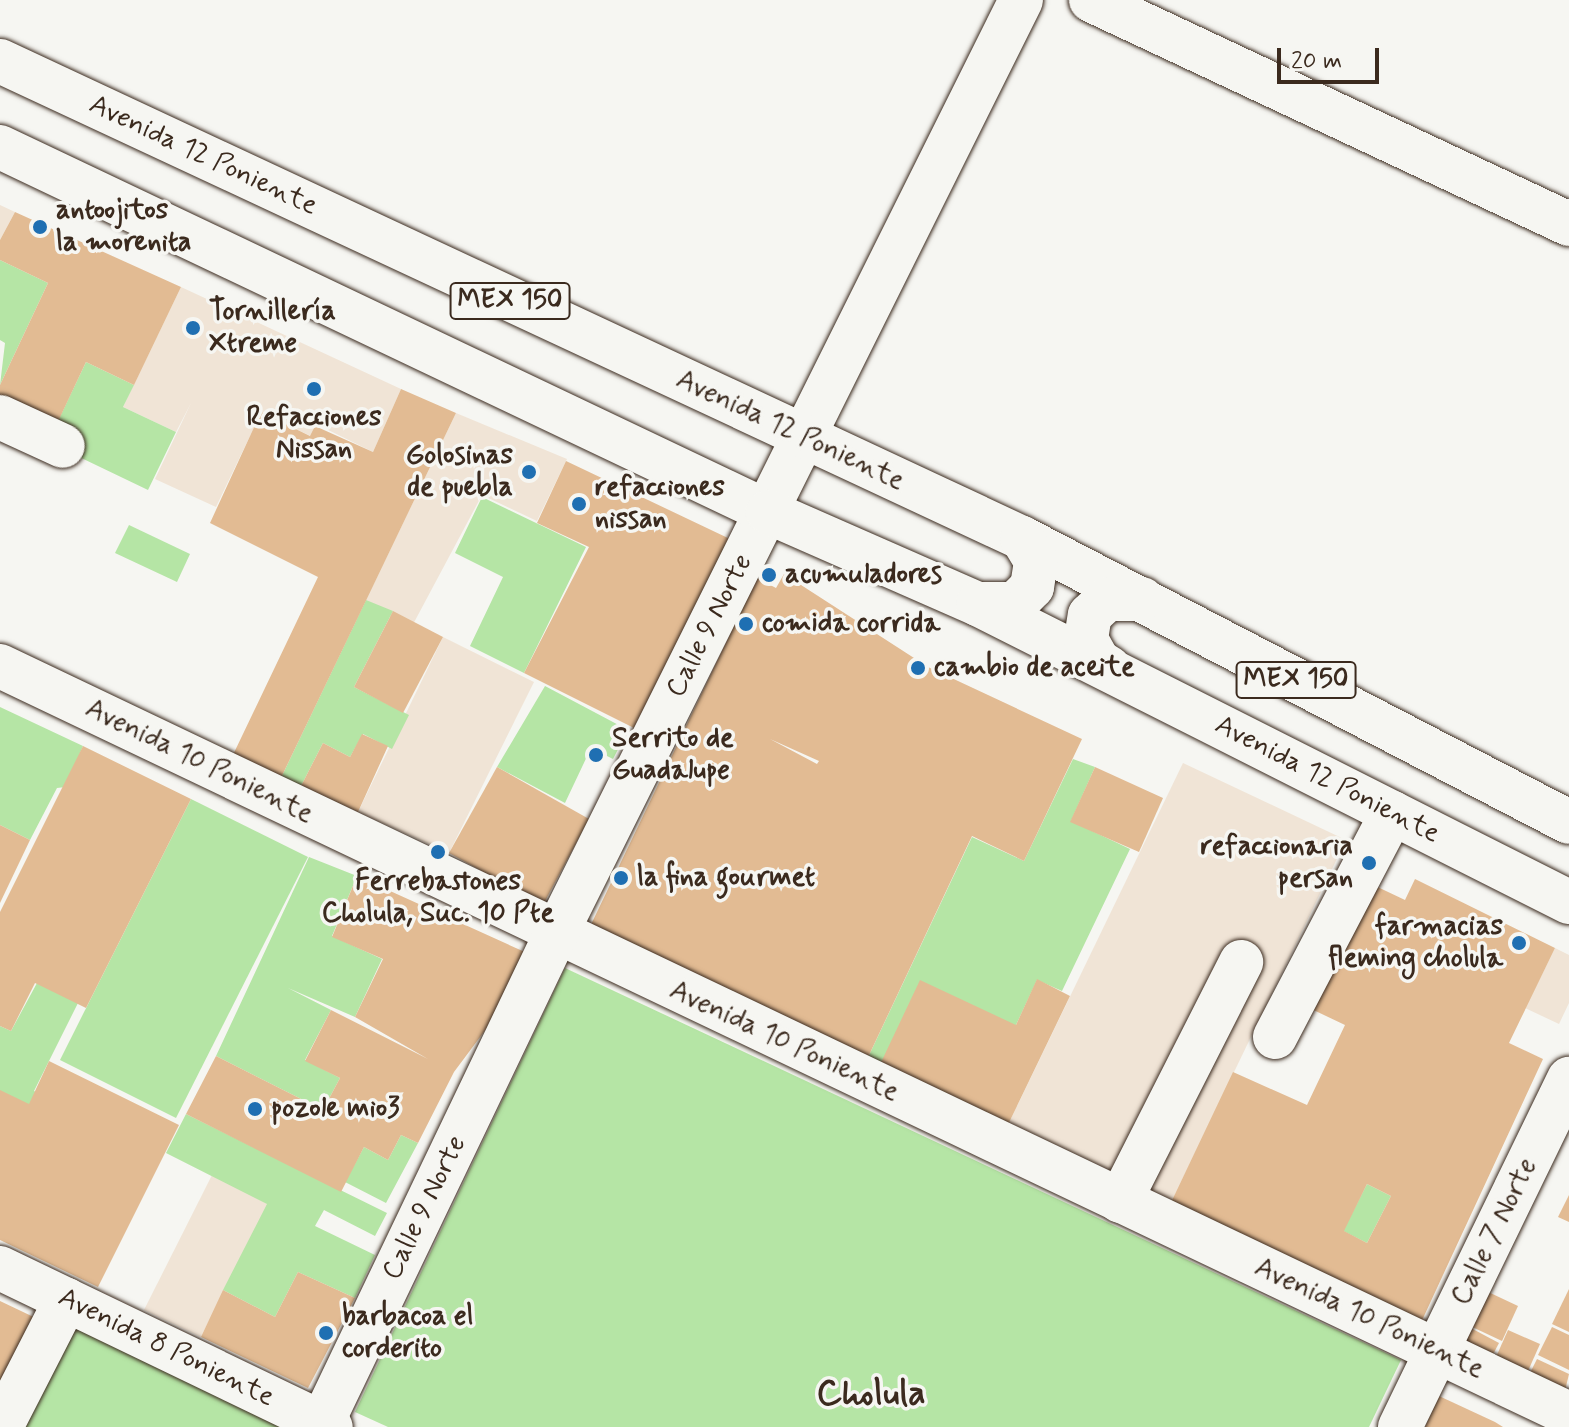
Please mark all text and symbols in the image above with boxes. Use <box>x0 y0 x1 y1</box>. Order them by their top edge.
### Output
scale bar <box>1281 32 1383 82</box>
text: 20 m <box>1291 46 1342 77</box>
street label: Avenida 12 Poniente <box>84 88 322 224</box>
place label: antoojitos la morenita <box>56 194 202 260</box>
marker: antoojitos la morenita <box>31 218 49 236</box>
road number: MEX 150 <box>448 279 572 323</box>
place label: Tornillería Xtreme <box>209 295 336 361</box>
marker: Tornillería Xtreme <box>184 319 202 337</box>
street label: Avenida 12 Poniente <box>671 363 909 499</box>
marker: Refacciones Nissan <box>305 380 323 398</box>
place label: Refacciones Nissan <box>246 401 382 467</box>
place label: Golosinas de puebla <box>403 439 513 505</box>
marker: Golosinas de puebla <box>520 463 538 481</box>
place label: refacciones nissan <box>595 471 725 537</box>
marker: refacciones nissan <box>570 495 588 513</box>
street label: Calle 9 Norte <box>660 549 760 703</box>
place label: acumuladores <box>785 558 942 592</box>
marker: acumuladores <box>760 566 778 584</box>
place label: comida corrida <box>762 607 940 641</box>
marker: comida corrida <box>737 615 755 633</box>
place label: cambio de aceite <box>934 651 1136 685</box>
road number: MEX 150 <box>1234 658 1358 702</box>
marker: cambio de aceite <box>909 659 927 677</box>
street label: Avenida 10 Poniente <box>80 692 318 832</box>
street label: Avenida 12 Poniente <box>1209 709 1445 851</box>
place label: Serrito de Guadalupe <box>612 722 733 788</box>
marker: Serrito de Guadalupe <box>587 746 605 764</box>
place label: refaccionaria persan <box>1201 830 1353 896</box>
marker: Ferrebastones Cholula, Suc. 10 Pte <box>429 843 447 861</box>
marker: refaccionaria persan <box>1360 854 1378 872</box>
place label: la fina gourmet <box>637 861 821 895</box>
place label: Ferrebastones Cholula, Suc. 10 Pte <box>323 865 553 931</box>
marker: la fina gourmet <box>612 869 630 887</box>
place label: farmacias fleming cholula <box>1327 910 1503 976</box>
marker: farmacias fleming cholula <box>1510 934 1528 952</box>
street label: Avenida 10 Poniente <box>664 974 904 1110</box>
place label: pozole mio3 <box>271 1092 400 1126</box>
marker: pozole mio3 <box>246 1100 264 1118</box>
street label: Calle 9 Norte <box>376 1130 474 1286</box>
street label: Calle 7 Norte <box>1445 1153 1545 1311</box>
street label: Avenida 10 Poniente <box>1249 1251 1489 1387</box>
street label: Avenida 8 Poniente <box>52 1281 280 1415</box>
place label: barbacoa el corderito <box>342 1300 475 1366</box>
marker: barbacoa el corderito <box>317 1324 335 1342</box>
district label: Cholula <box>816 1373 926 1417</box>

